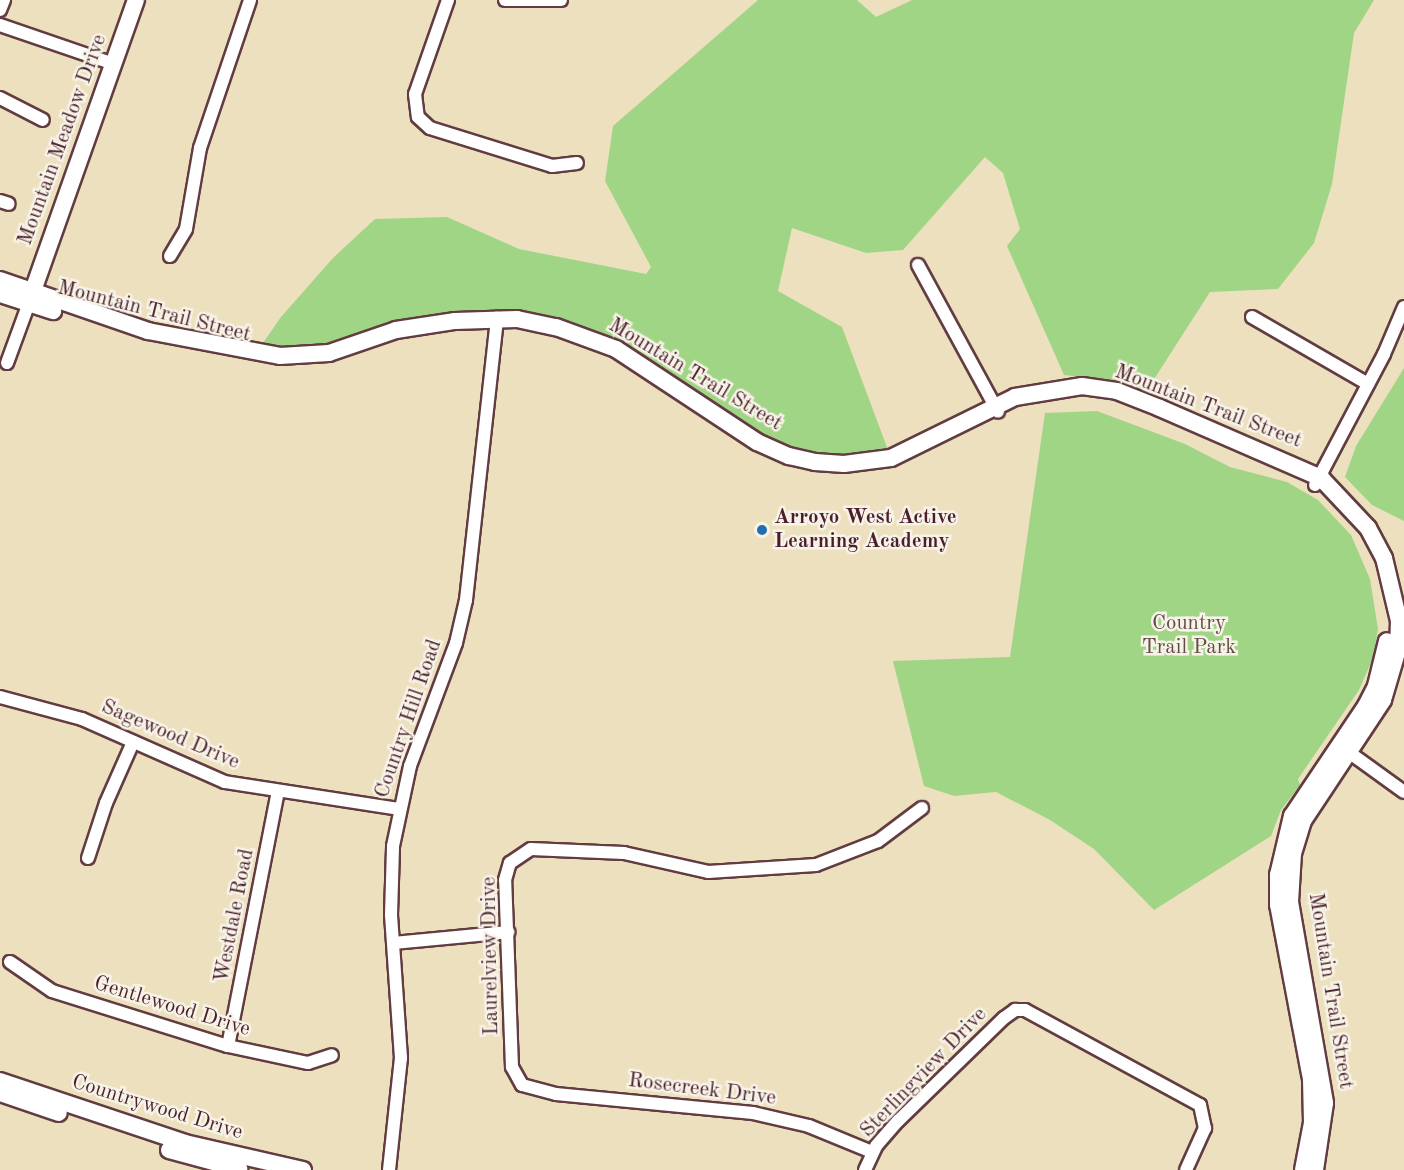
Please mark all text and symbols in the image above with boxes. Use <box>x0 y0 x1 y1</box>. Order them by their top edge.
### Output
street label: Mountain Meadow Drive <box>13 31 113 249</box>
street label: Mountain Trail Street <box>55 276 253 348</box>
street label: Mountain Trail Street <box>604 313 786 437</box>
street label: Mountain Trail Street <box>1111 360 1305 454</box>
place label: Arroyo West Active Learning Academy <box>774 505 957 555</box>
marker: Arroyo West Active Learning Academy <box>755 523 769 537</box>
park label: Country Trail Park <box>1142 611 1236 661</box>
street label: Country Hill Road <box>370 636 448 802</box>
street label: Sagewood Drive <box>97 695 243 775</box>
street label: Westdale Road <box>210 847 260 985</box>
street label: Laurelview Drive <box>477 876 505 1036</box>
street label: Mountain Trail Street <box>1302 891 1358 1091</box>
street label: Gentlewood Drive <box>91 971 253 1043</box>
street label: Sterlingview Drive <box>855 1002 993 1144</box>
street label: Rosecreek Drive <box>627 1068 777 1112</box>
street label: Countrywood Drive <box>68 1070 246 1146</box>

